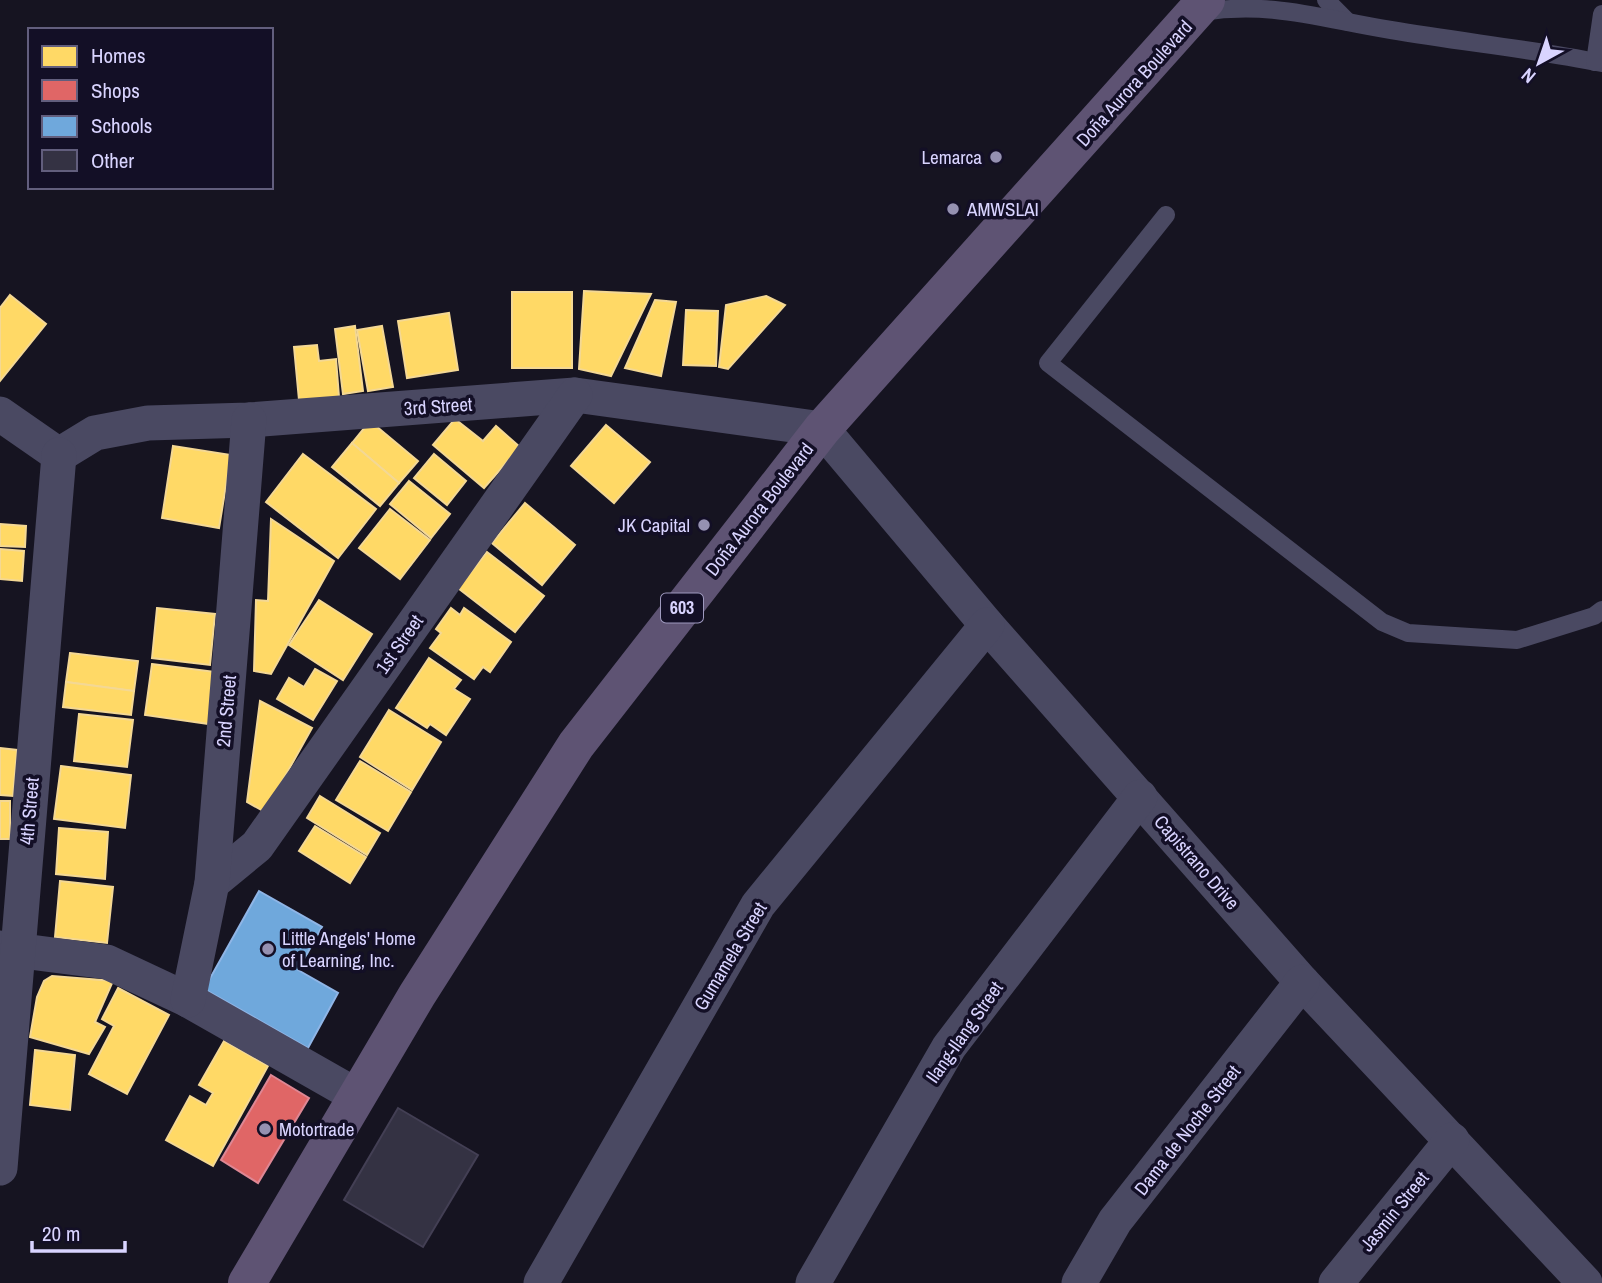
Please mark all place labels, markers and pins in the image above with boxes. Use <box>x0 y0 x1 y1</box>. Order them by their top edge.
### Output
place label: Lemarca <box>921 144 982 170</box>
marker: Lemarca <box>988 149 1004 165</box>
place label: AMWSLAI <box>966 196 1039 222</box>
marker: AMWSLAI <box>945 201 961 217</box>
place label: JK Capital <box>618 512 690 538</box>
marker: JK Capital <box>696 517 712 533</box>
place label: Little Angels' Home of Learning, Inc. <box>282 925 416 973</box>
marker: Little Angels' Home of Learning, Inc. <box>260 941 276 957</box>
place label: Motortrade <box>279 1116 354 1142</box>
marker: Motortrade <box>257 1121 273 1137</box>

